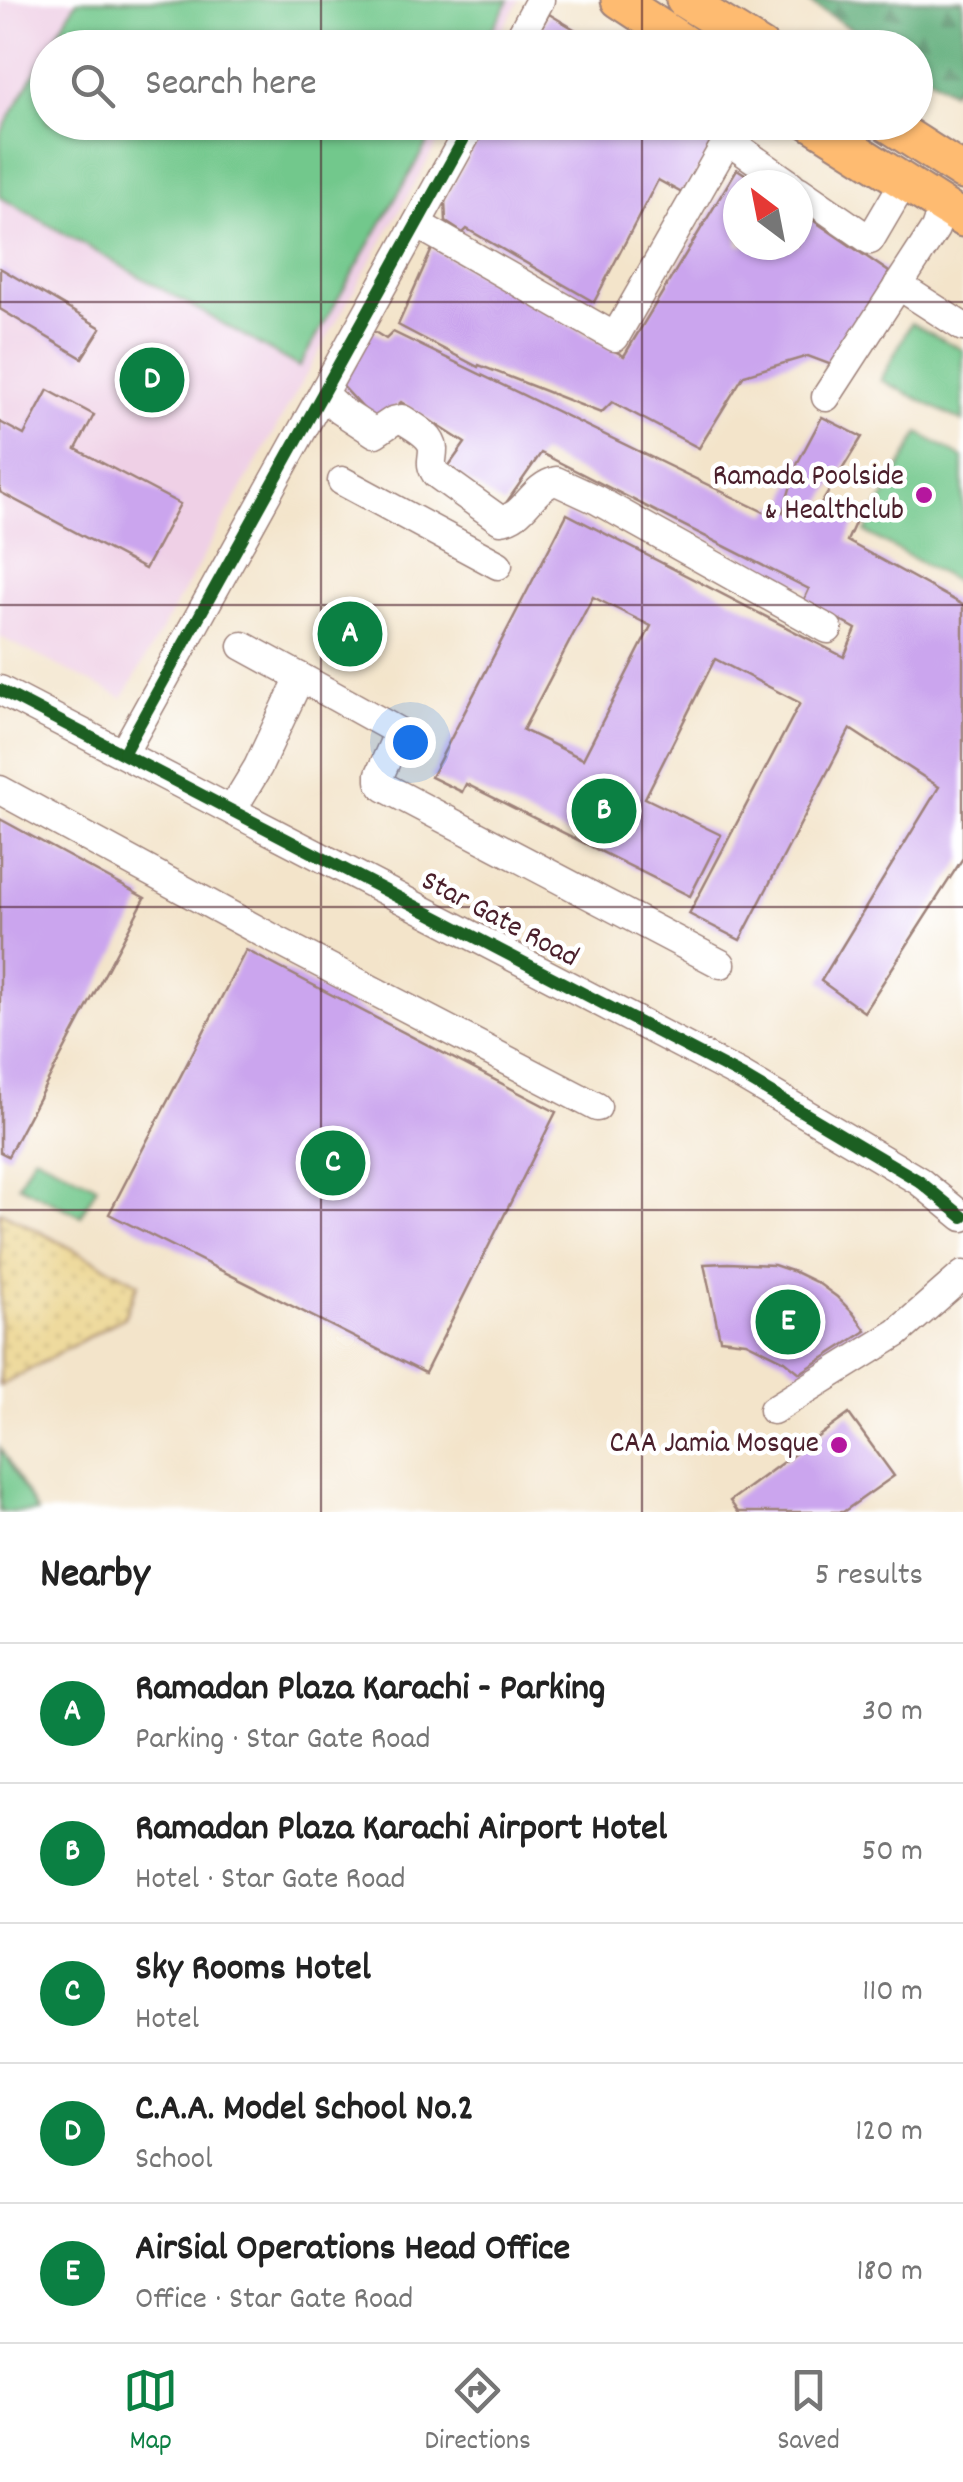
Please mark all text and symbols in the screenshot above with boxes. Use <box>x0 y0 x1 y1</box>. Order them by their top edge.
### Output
search box <box>30 30 933 140</box>
icon: search <box>65 58 120 113</box>
text: Search here <box>145 58 317 113</box>
north arrow <box>723 170 813 260</box>
pin: D <box>120 342 184 418</box>
place label: Ramada Poolside & Healthclub <box>713 457 904 534</box>
marker: Ramada Poolside & Healthclub <box>913 484 935 506</box>
pin: A <box>318 596 382 672</box>
your location <box>385 717 436 768</box>
pin: B <box>572 774 636 848</box>
street label: Star Gate Road <box>413 861 585 981</box>
pin: C <box>300 1126 366 1200</box>
pin: E <box>756 1284 820 1360</box>
place label: CAA Jamia Mosque <box>609 1424 819 1467</box>
marker: CAA Jamia Mosque <box>828 1434 850 1456</box>
text: Nearby <box>40 1547 150 1607</box>
text: 5 results <box>815 1554 923 1600</box>
text: Ramadan Plaza Karachi - Parking <box>135 1663 605 1718</box>
text: A <box>64 1690 81 1736</box>
text: 30 m <box>862 1690 923 1736</box>
text: Parking · Star Gate Road <box>135 1718 431 1764</box>
text: Ramadan Plaza Karachi Airport Hotel <box>135 1803 667 1858</box>
text: B <box>65 1830 80 1876</box>
text: 50 m <box>861 1830 923 1876</box>
text: Hotel · Star Gate Road <box>135 1858 405 1904</box>
text: Sky Rooms Hotel <box>135 1943 371 1998</box>
text: C <box>65 1970 80 2016</box>
text: 110 m <box>862 1970 923 2016</box>
text: Hotel <box>135 1998 199 2044</box>
text: C.A.A. Model School No.2 <box>135 2083 474 2138</box>
text: D <box>64 2110 81 2156</box>
text: 120 m <box>855 2110 923 2156</box>
text: School <box>135 2138 213 2184</box>
text: AirSial Operations Head Office <box>135 2223 570 2278</box>
text: E <box>65 2250 80 2296</box>
text: 180 m <box>856 2250 923 2296</box>
text: Office · Star Gate Road <box>135 2278 413 2324</box>
tab: Map <box>123 2363 178 2463</box>
tab: Directions <box>425 2363 531 2463</box>
tab: Saved <box>777 2363 840 2463</box>

